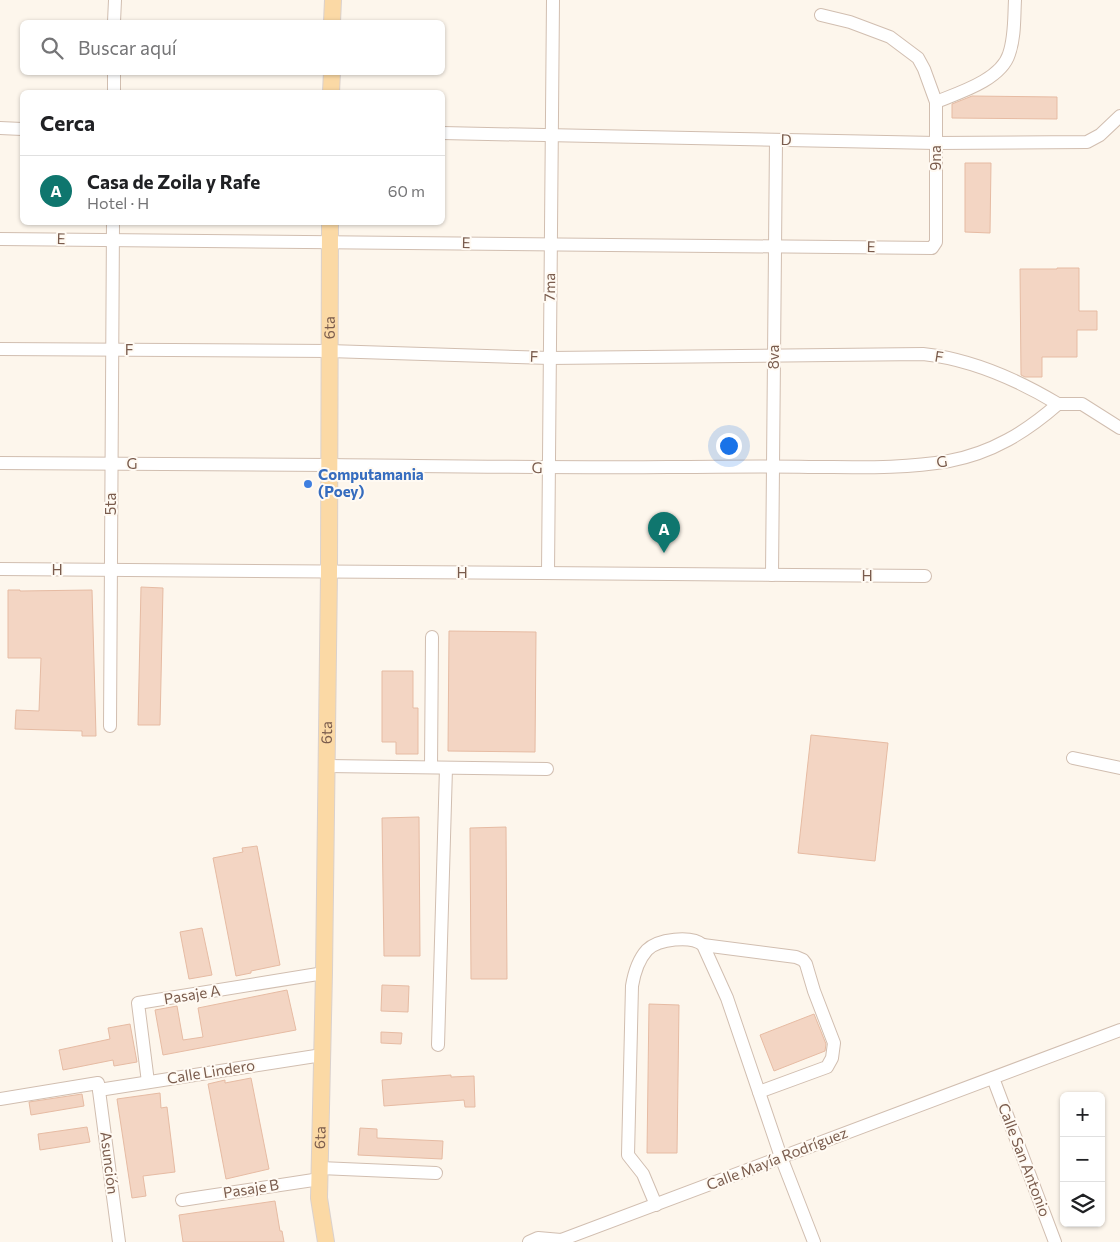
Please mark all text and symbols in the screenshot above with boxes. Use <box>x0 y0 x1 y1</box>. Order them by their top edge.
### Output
search box <box>20 20 445 75</box>
icon: search <box>38 34 66 62</box>
text: Buscar aquí <box>78 36 177 59</box>
text: Cerca <box>40 110 95 135</box>
street label: D <box>780 130 792 148</box>
street label: 9na <box>926 145 944 171</box>
text: Casa de Zoila y Rafe <box>87 170 260 193</box>
text: A <box>50 181 62 200</box>
text: 60 m <box>388 181 425 200</box>
text: Hotel · H <box>87 193 149 212</box>
street label: E <box>56 229 66 247</box>
street label: E <box>461 233 471 251</box>
street label: E <box>866 237 876 255</box>
street label: 7ma <box>540 273 558 301</box>
street label: 6ta <box>320 316 338 339</box>
street label: F <box>125 340 133 358</box>
street label: 8va <box>764 345 782 369</box>
street label: F <box>933 346 945 366</box>
street label: F <box>529 347 539 365</box>
your location <box>716 433 742 459</box>
street label: G <box>935 451 949 471</box>
street label: G <box>127 454 138 472</box>
street label: G <box>531 458 543 476</box>
place label: Computamania (Poey) <box>318 465 424 500</box>
marker: Computamania (Poey) <box>302 478 314 490</box>
street label: 5ta <box>101 493 119 515</box>
pin: A <box>648 512 680 553</box>
street label: H <box>51 560 63 578</box>
street label: H <box>456 563 468 581</box>
street label: H <box>861 566 873 584</box>
street label: 6ta <box>317 721 335 744</box>
street label: Pasaje A <box>162 981 221 1007</box>
street label: Calle Lindero <box>166 1055 256 1087</box>
map controls <box>1060 1092 1105 1227</box>
button: + <box>1060 1092 1105 1137</box>
street label: Calle San Antonio <box>995 1100 1055 1219</box>
street label: Calle Mayía Rodríguez <box>704 1123 850 1193</box>
street label: 6ta <box>310 1126 329 1149</box>
street label: Asunción <box>97 1131 123 1195</box>
button: − <box>1060 1137 1105 1182</box>
street label: Pasaje B <box>222 1175 280 1201</box>
button: layers <box>1060 1182 1105 1227</box>

